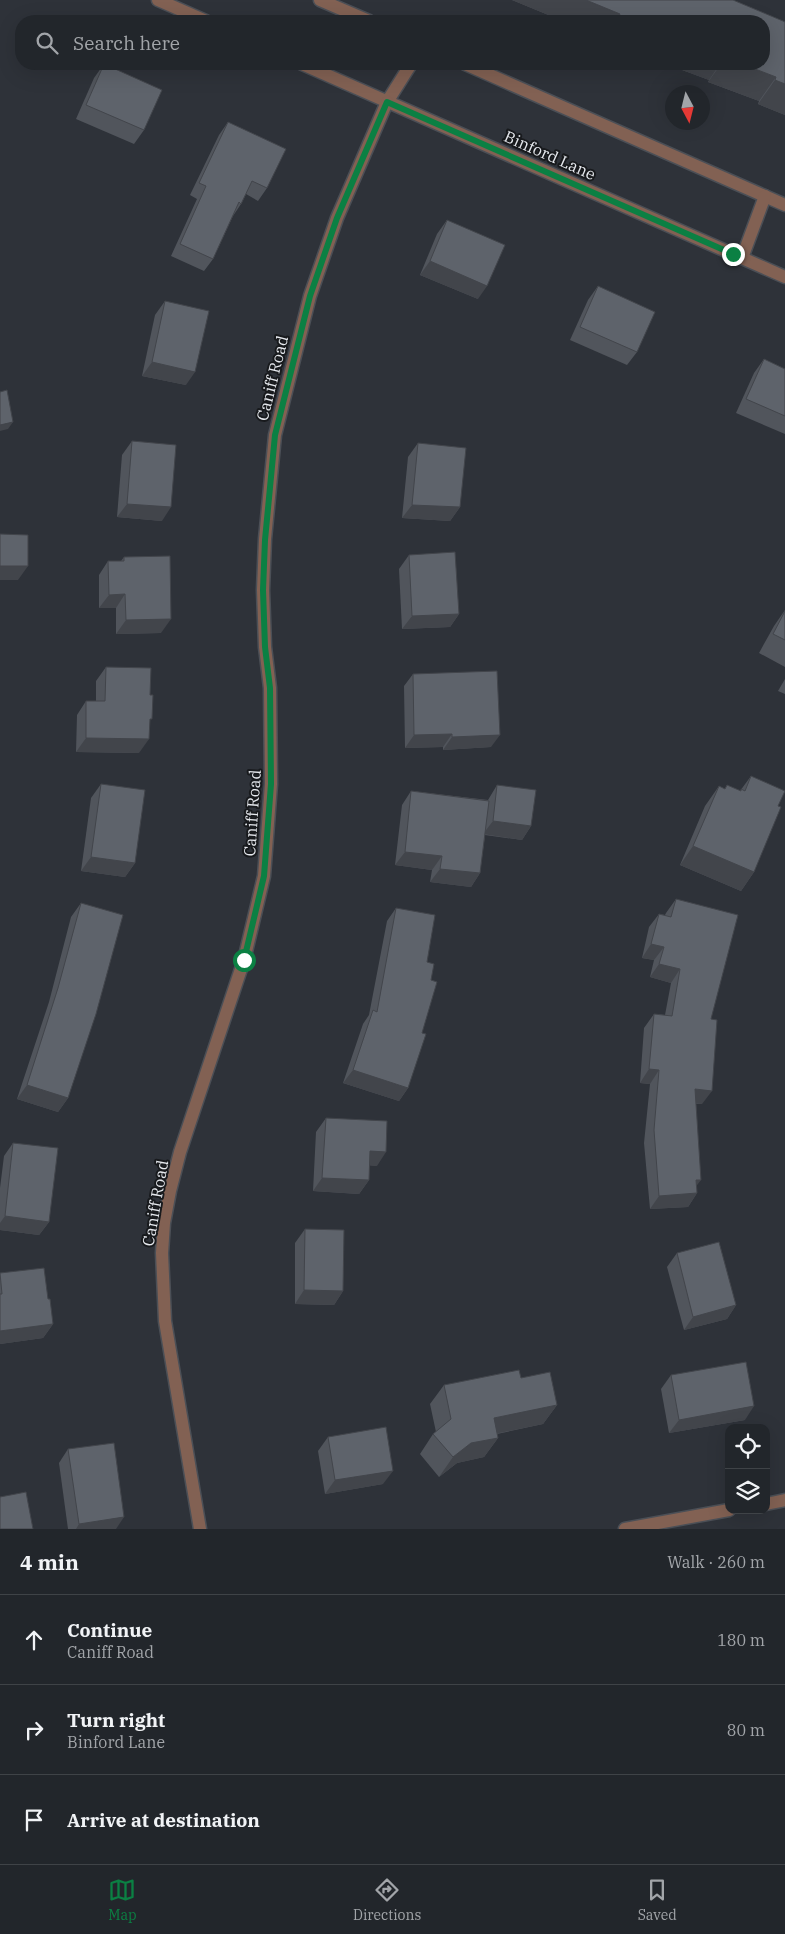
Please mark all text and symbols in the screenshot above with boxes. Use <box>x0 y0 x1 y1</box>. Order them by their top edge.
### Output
search box <box>15 15 770 70</box>
icon: search <box>33 29 61 57</box>
text: Search here <box>73 31 180 55</box>
north arrow <box>665 85 710 130</box>
street label: Binford Lane <box>501 126 599 184</box>
route end <box>722 243 745 266</box>
street label: Caniff Road <box>252 333 292 423</box>
street label: Caniff Road <box>239 769 265 857</box>
route start <box>233 949 256 972</box>
street label: Caniff Road <box>138 1158 172 1248</box>
map controls <box>725 1424 770 1514</box>
button: locate <box>725 1424 770 1469</box>
button: layers <box>725 1469 770 1514</box>
text: 4 min <box>20 1548 79 1576</box>
text: Walk · 260 m <box>667 1552 765 1572</box>
text: Continue <box>67 1618 152 1642</box>
icon: ahead <box>20 1626 48 1654</box>
text: 180 m <box>717 1630 765 1650</box>
text: Caniff Road <box>67 1642 154 1662</box>
text: Turn right <box>67 1708 165 1732</box>
icon: right <box>20 1716 48 1744</box>
text: 80 m <box>727 1720 765 1740</box>
text: Binford Lane <box>67 1732 165 1752</box>
icon: arrive <box>20 1806 48 1834</box>
text: Arrive at destination <box>67 1808 260 1832</box>
tab: Map <box>108 1876 137 1924</box>
tab: Directions <box>353 1876 421 1924</box>
tab: Saved <box>638 1876 677 1924</box>

